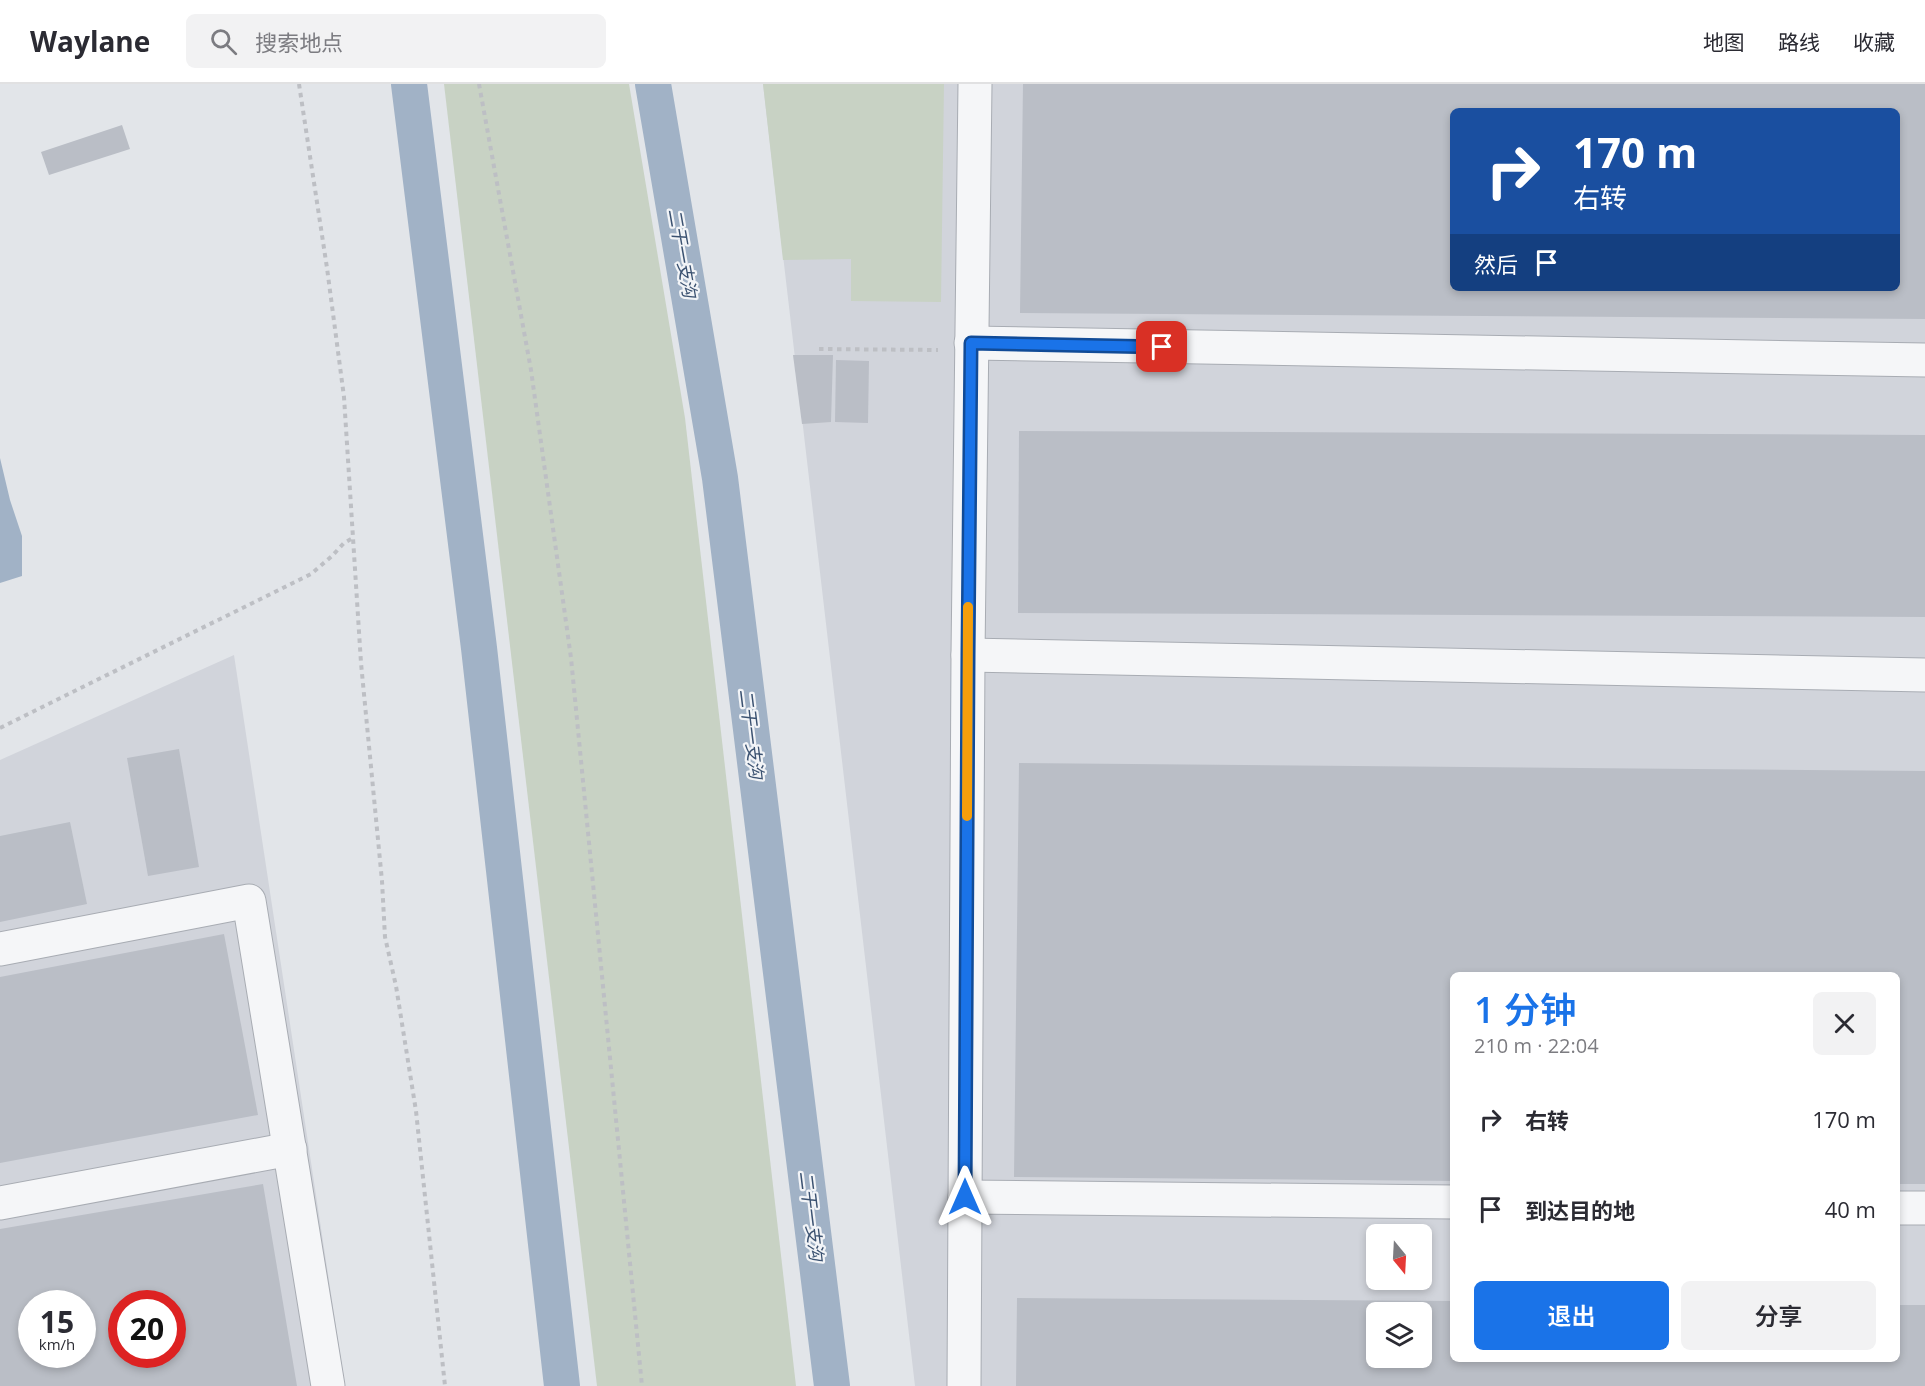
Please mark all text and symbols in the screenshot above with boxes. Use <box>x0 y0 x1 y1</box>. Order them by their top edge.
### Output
search box <box>186 14 606 68</box>
text: Waylane <box>30 22 150 60</box>
icon: search <box>207 25 240 58</box>
text: 搜索地点 <box>255 27 343 57</box>
text: 地图 <box>1703 28 1745 56</box>
text: 路线 <box>1778 28 1820 56</box>
text: 收藏 <box>1853 28 1895 56</box>
text: 170 m <box>1573 123 1697 180</box>
icon: right <box>1474 132 1552 210</box>
text: 右转 <box>1573 179 1627 216</box>
water label: 二干一支沟 <box>663 206 703 301</box>
icon: arrive <box>1530 246 1563 279</box>
text: 然后 <box>1474 249 1518 279</box>
pin <box>1136 321 1187 372</box>
icon: arrive <box>1145 330 1178 363</box>
water label: 二干一支沟 <box>735 688 770 782</box>
text: 1 分钟 <box>1474 985 1576 1034</box>
button: close <box>1813 992 1876 1055</box>
text: 210 m · 22:04 <box>1474 1032 1599 1059</box>
icon: right <box>1474 1103 1507 1136</box>
text: 170 m <box>1812 1104 1876 1134</box>
text: 右转 <box>1525 1105 1569 1135</box>
position arrow <box>933 1165 997 1229</box>
water label: 二干一支沟 <box>795 1170 830 1264</box>
icon: arrive <box>1474 1193 1507 1226</box>
text: 40 m <box>1825 1194 1876 1224</box>
text: 到达目的地 <box>1525 1195 1635 1225</box>
north arrow <box>1366 1224 1432 1290</box>
map controls <box>1366 1224 1432 1368</box>
button: 退出 <box>1474 1281 1669 1350</box>
button: 分享 <box>1681 1281 1876 1350</box>
speed limit sign: 20 <box>108 1290 186 1368</box>
text: 15 <box>40 1301 74 1342</box>
button: layers <box>1366 1302 1432 1368</box>
text: km/h <box>39 1334 75 1354</box>

